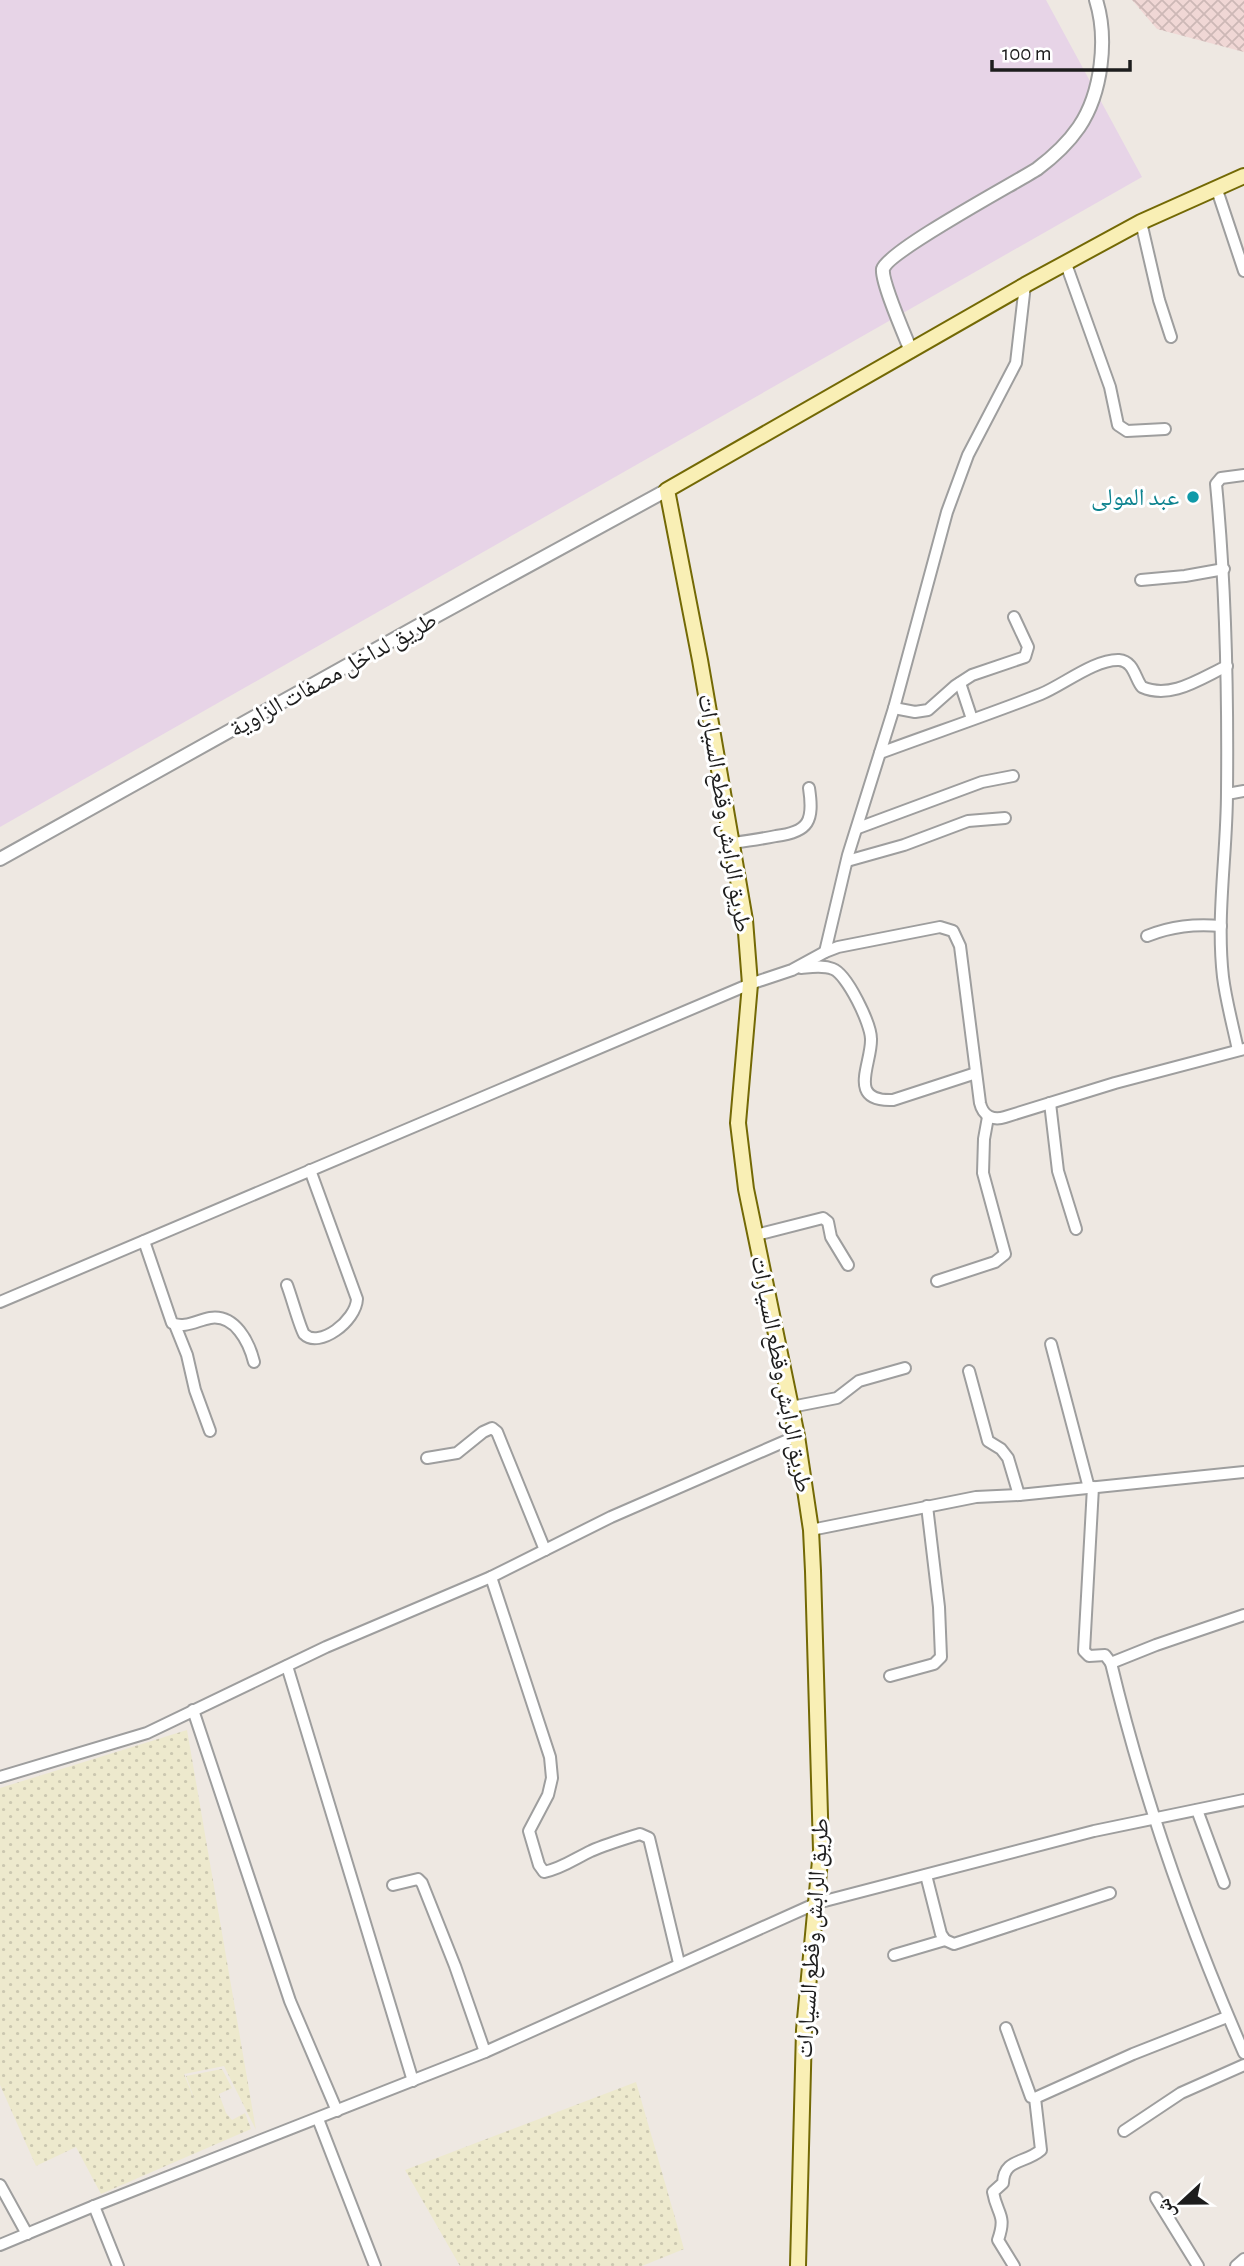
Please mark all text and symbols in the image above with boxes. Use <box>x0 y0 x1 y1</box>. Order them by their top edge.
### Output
scale bar <box>992 28 1130 72</box>
text: 100 m <box>1002 43 1052 64</box>
place label: عبد المولى <box>1091 486 1179 511</box>
marker: عبد المولى <box>1185 489 1201 505</box>
street label: طريق لداخل مصفات الزاوية <box>226 608 442 743</box>
street label: طريق الرابش وقطع السيارات <box>691 692 755 934</box>
street label: طريق الرابش وقطع السيارات <box>744 1254 816 1495</box>
street label: طريق الرابش وقطع السيارات <box>793 1817 835 2059</box>
north arrow <box>1146 2168 1216 2238</box>
text: ش <box>1154 2196 1180 2222</box>

